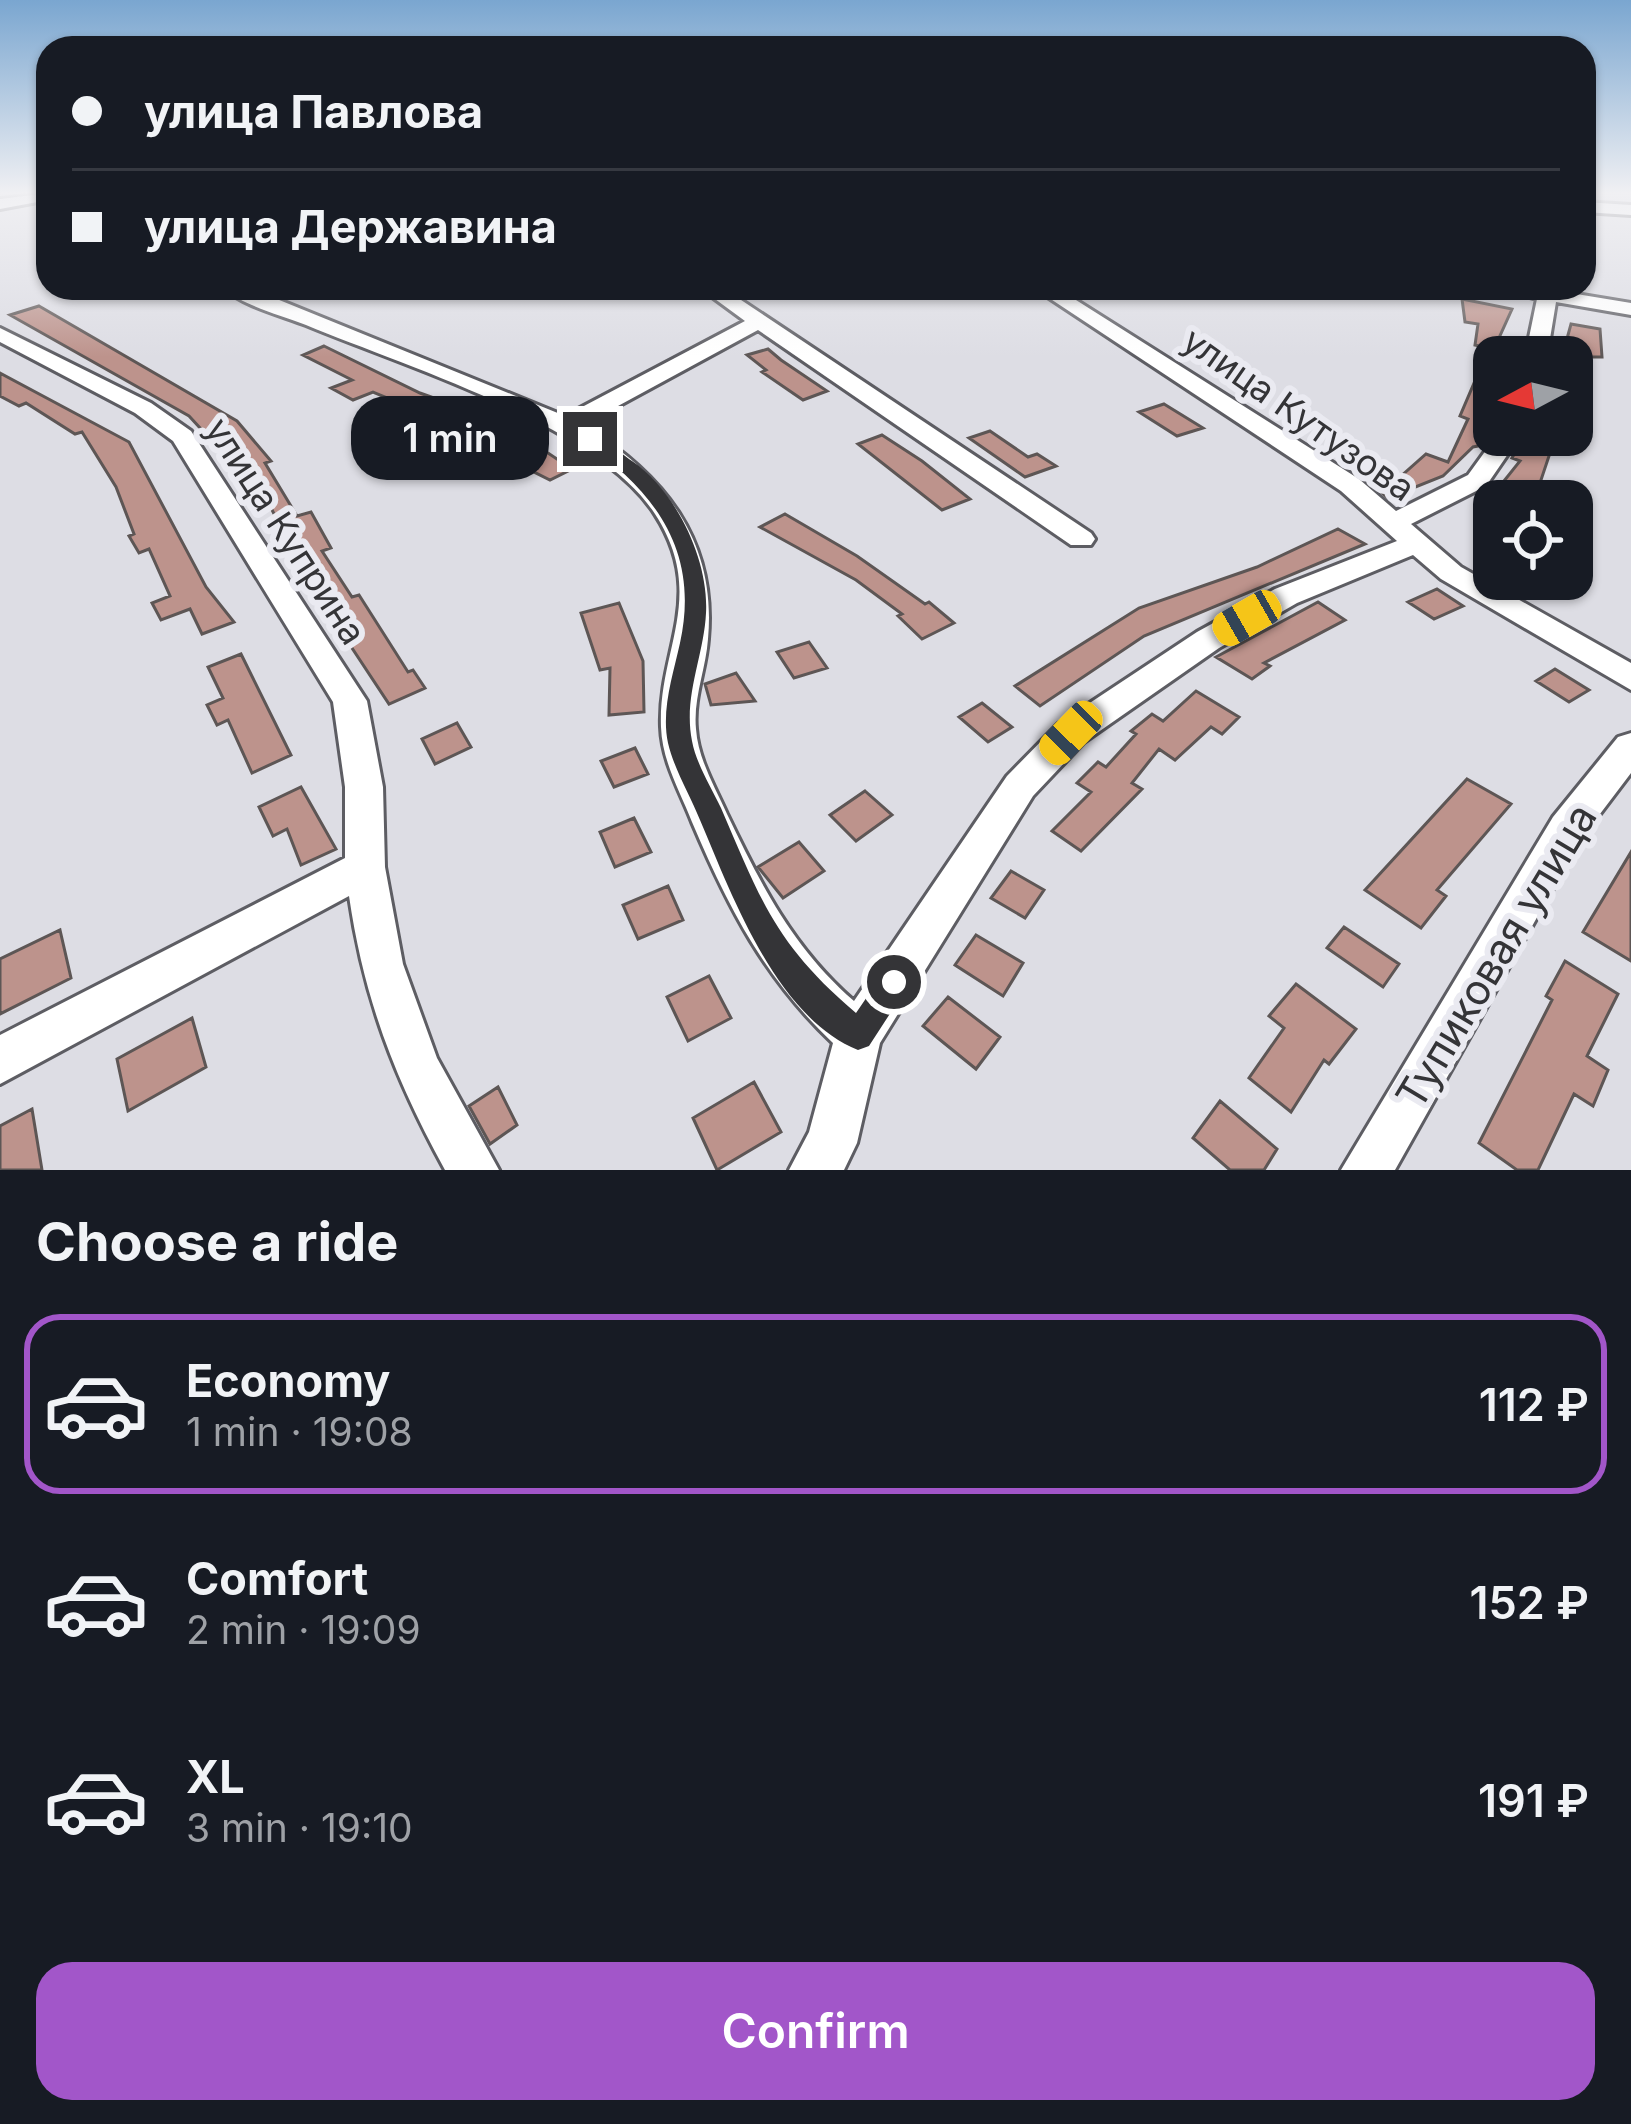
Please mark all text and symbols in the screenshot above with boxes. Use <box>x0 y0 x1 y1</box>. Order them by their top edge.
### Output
text: улица Павлова <box>144 84 483 139</box>
text: улица Державина <box>144 199 557 254</box>
street label: улица Кутузова <box>1175 318 1423 510</box>
north arrow <box>1473 336 1593 456</box>
map controls <box>1473 336 1593 600</box>
callout: 1 min <box>350 397 548 481</box>
street label: улица Куприна <box>196 409 376 653</box>
route end <box>563 412 617 466</box>
text: 1 min <box>402 414 498 461</box>
button: locate <box>1473 480 1593 600</box>
car <box>1207 584 1287 652</box>
car <box>1033 695 1109 771</box>
street label: Тупиковая улица <box>1385 794 1607 1117</box>
route start <box>867 955 921 1009</box>
text: Choose a ride <box>36 1209 398 1274</box>
icon: car <box>42 1350 150 1458</box>
text: Economy <box>186 1353 390 1408</box>
text: 112 ₽ <box>1479 1377 1589 1432</box>
text: 1 min · 19:08 <box>186 1408 413 1455</box>
icon: car <box>42 1548 150 1656</box>
text: Comfort <box>186 1551 368 1606</box>
text: 152 ₽ <box>1470 1575 1589 1630</box>
text: 2 min · 19:09 <box>186 1606 421 1653</box>
icon: car <box>42 1746 150 1854</box>
text: XL <box>186 1749 245 1804</box>
text: 191 ₽ <box>1478 1773 1589 1828</box>
text: 3 min · 19:10 <box>186 1804 413 1851</box>
button: Confirm <box>36 1962 1595 2100</box>

